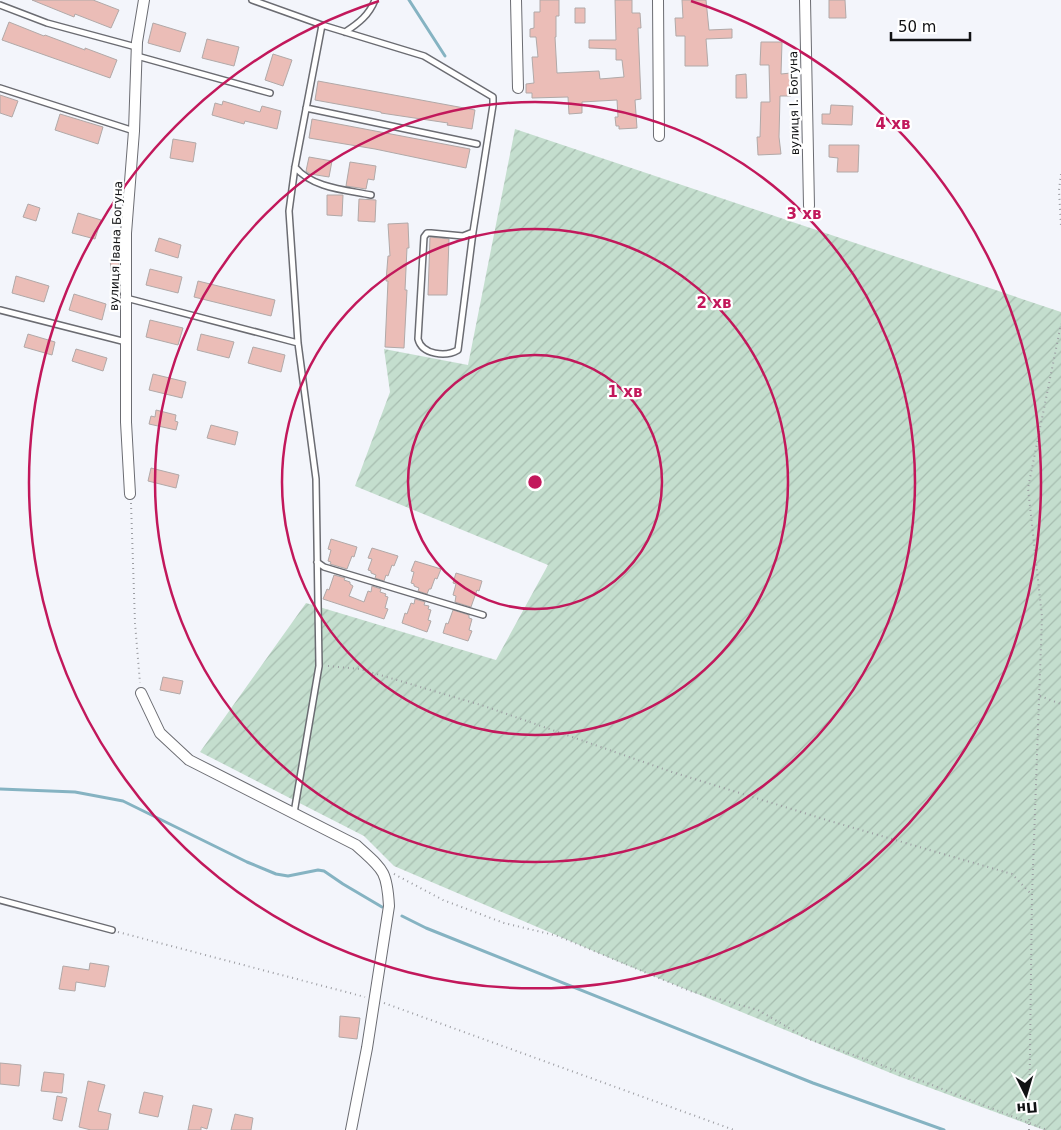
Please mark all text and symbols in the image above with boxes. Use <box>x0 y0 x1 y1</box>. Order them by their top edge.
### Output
scale bar <box>891 10 970 42</box>
text: 50 m <box>898 18 936 36</box>
street label: вулиця І. Богуна <box>786 51 802 155</box>
text: 4 хв <box>876 115 910 133</box>
street label: вулиця Івана Богуна <box>107 181 125 311</box>
text: 3 хв <box>787 205 821 223</box>
text: 2 хв <box>697 294 731 312</box>
text: 1 хв <box>608 383 642 401</box>
centre of rings <box>526 473 544 491</box>
north arrow <box>1001 1070 1051 1120</box>
text: Пн <box>1016 1099 1038 1117</box>

